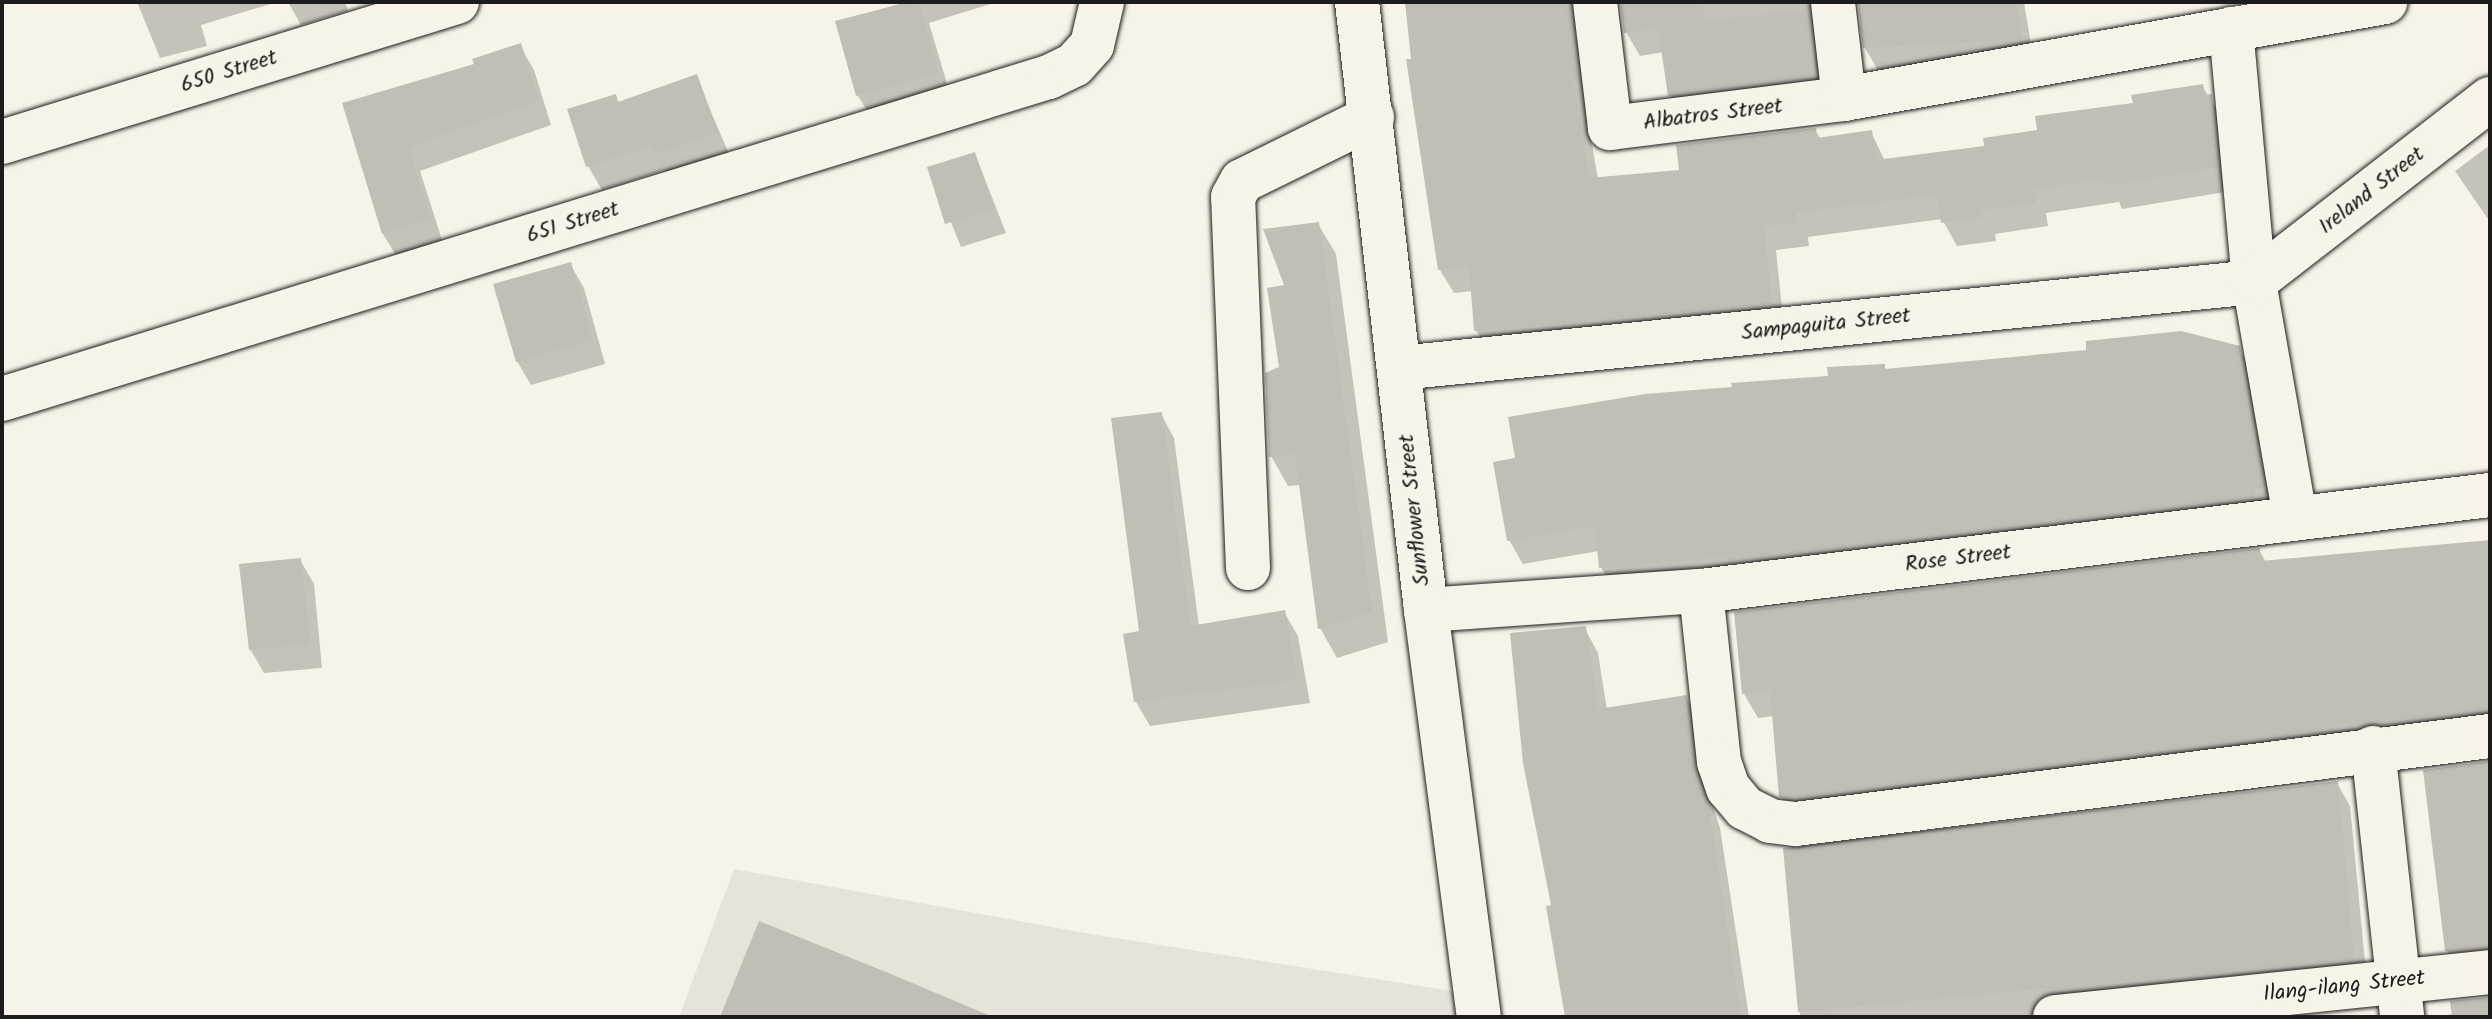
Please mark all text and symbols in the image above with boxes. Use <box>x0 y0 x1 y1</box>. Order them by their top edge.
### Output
street label: 650 Street <box>177 45 281 99</box>
street label: Albatros Street <box>1642 93 1784 137</box>
street label: Ireland Street <box>2314 141 2430 241</box>
street label: 651 Street <box>523 196 623 250</box>
street label: Sampaguita Street <box>1740 303 1912 347</box>
street label: Sunflower Street <box>1394 433 1436 587</box>
street label: Rose Street <box>1903 539 2013 579</box>
street label: Ilang-ilang Street <box>2262 965 2426 1009</box>

